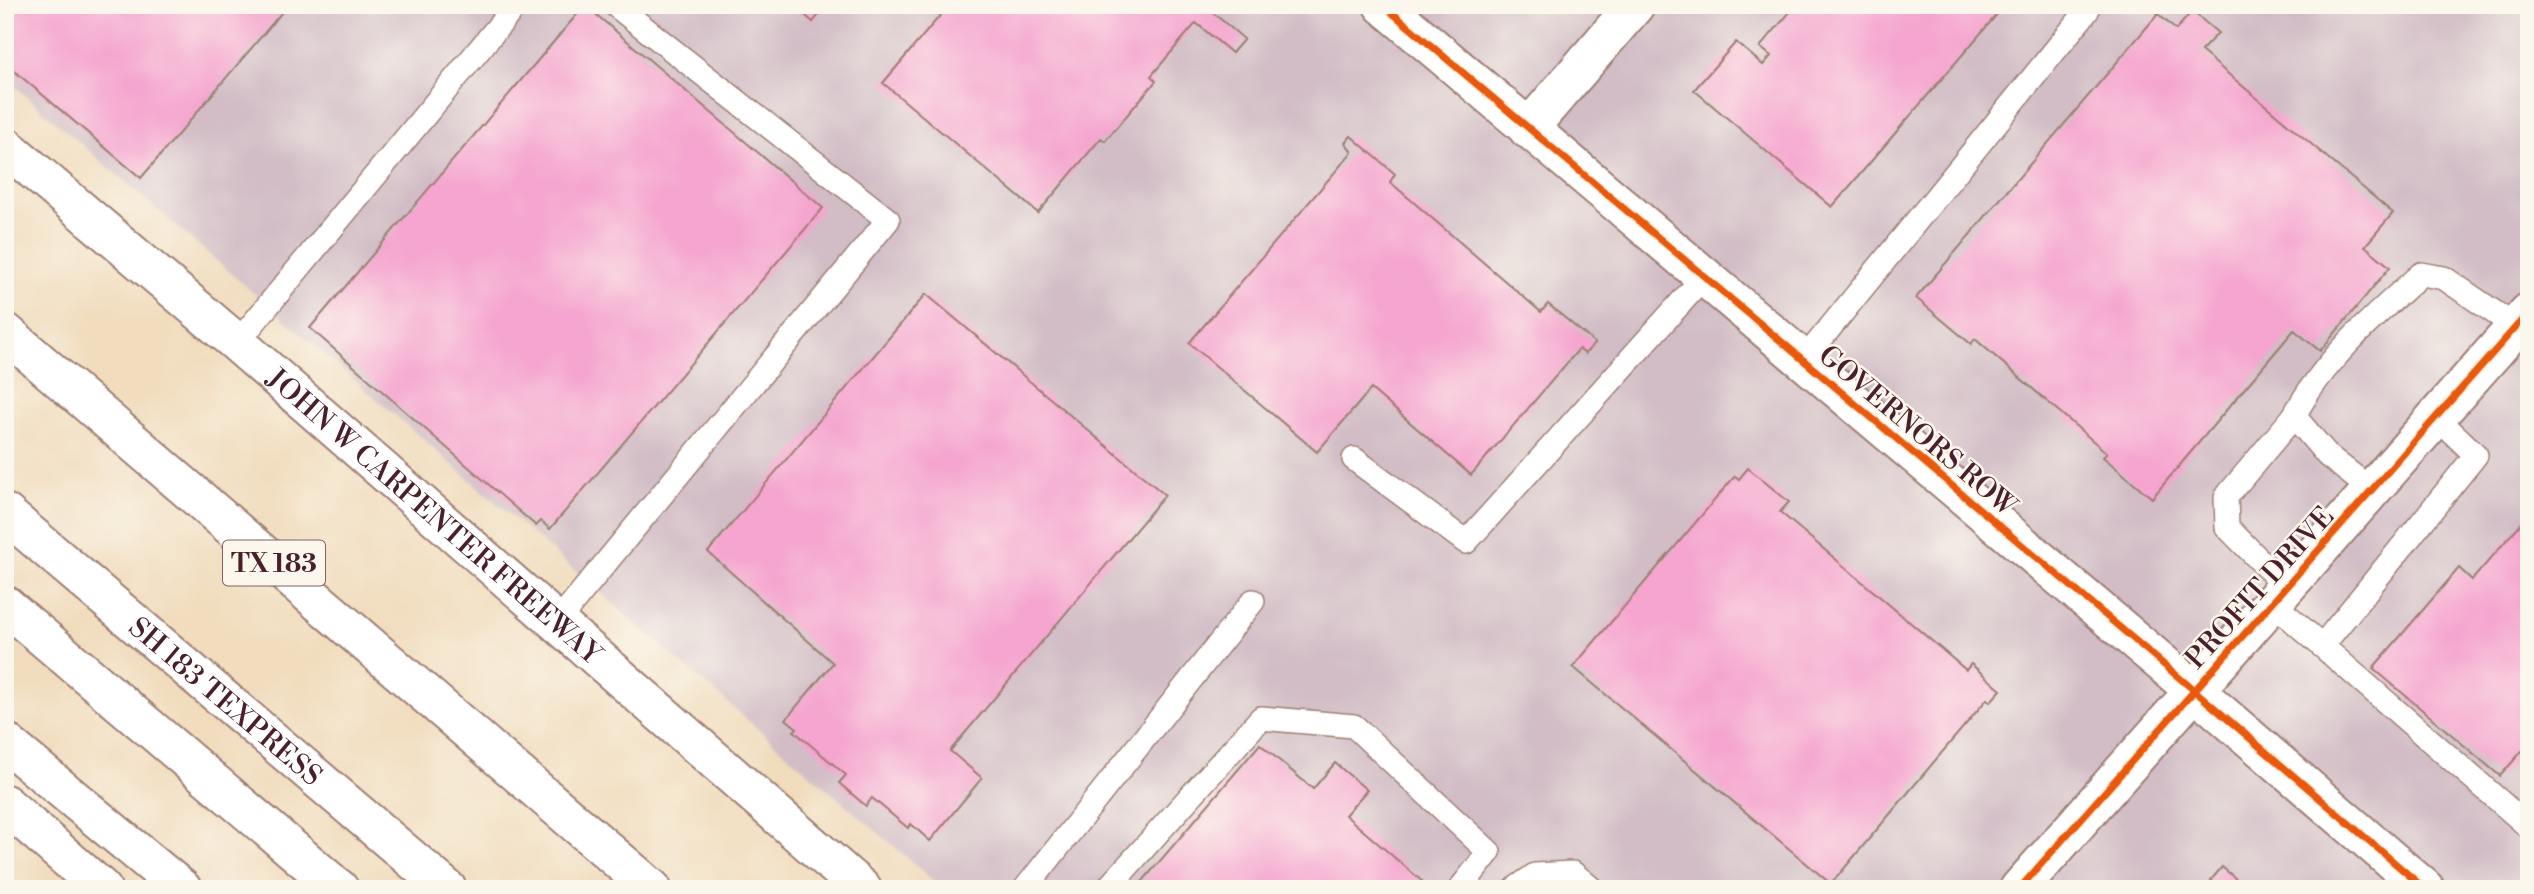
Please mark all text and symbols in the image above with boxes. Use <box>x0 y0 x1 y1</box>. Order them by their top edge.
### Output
street label: GOVERNORS ROW <box>1811 338 2024 525</box>
street label: JOHN W CARPENTER FREEWAY <box>259 361 609 674</box>
street label: PROFIT DRIVE <box>2178 500 2342 676</box>
road number: TX 183 <box>223 540 325 586</box>
street label: SH 183 TEXPRESS <box>121 610 329 794</box>

